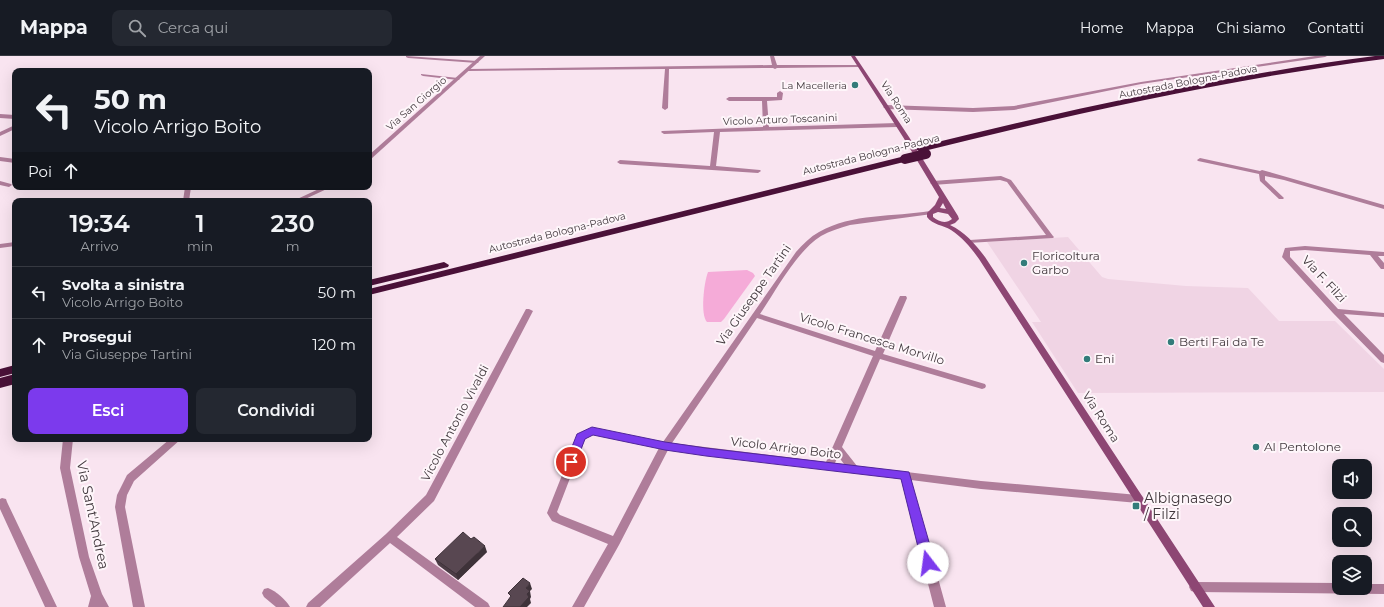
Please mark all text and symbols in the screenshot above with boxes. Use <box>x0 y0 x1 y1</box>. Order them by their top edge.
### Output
search box <box>112 10 392 46</box>
text: Mappa <box>20 16 88 39</box>
icon: search <box>126 17 148 39</box>
text: Cerca qui <box>158 18 228 37</box>
text: Home <box>1080 19 1123 37</box>
text: Mappa <box>1145 19 1194 37</box>
text: Chi siamo <box>1216 19 1286 37</box>
text: Contatti <box>1308 19 1364 37</box>
street label: Autostrada Bologna-Padova <box>1118 62 1258 101</box>
street label: Via San Giorgio <box>383 74 449 133</box>
place label: La Macelleria <box>782 79 847 92</box>
street label: Via Roma <box>878 79 915 126</box>
marker: La Macelleria <box>850 80 860 90</box>
text: 50 m <box>94 82 167 116</box>
icon: left <box>28 84 80 136</box>
street label: Vicolo Arturo Toscanini <box>723 111 837 128</box>
text: Vicolo Arrigo Boito <box>94 116 261 138</box>
street label: Autostrada Bologna-Padova <box>801 131 941 178</box>
icon: ahead <box>60 160 82 182</box>
text: Poi <box>28 162 52 181</box>
text: 19:34 <box>69 209 130 238</box>
text: 1 <box>196 209 205 238</box>
text: 230 <box>271 209 315 238</box>
street label: Autostrada Bologna-Padova <box>487 209 627 256</box>
text: Arrivo <box>81 238 119 254</box>
text: min <box>187 238 213 254</box>
text: m <box>286 238 299 254</box>
street label: Via Giuseppe Tartini <box>713 241 794 348</box>
place label: Floricoltura Garbo <box>1032 248 1100 277</box>
street label: Via F. Filzi <box>1299 252 1350 305</box>
marker: Floricoltura Garbo <box>1019 258 1029 268</box>
text: Svolta a sinistra <box>62 275 185 294</box>
icon: left <box>28 282 50 304</box>
text: 50 m <box>318 283 356 302</box>
text: Vicolo Arrigo Boito <box>62 294 183 310</box>
street label: Vicolo Francesca Morvillo <box>798 309 946 368</box>
text: Prosegui <box>62 327 132 346</box>
icon: ahead <box>28 334 50 356</box>
place label: Berti Fai da Te <box>1179 334 1264 349</box>
text: 120 m <box>312 335 356 354</box>
marker: Berti Fai da Te <box>1166 337 1176 347</box>
text: Via Giuseppe Tartini <box>62 346 192 362</box>
place label: Eni <box>1095 351 1114 366</box>
marker: Eni <box>1082 354 1092 364</box>
street label: Vicolo Antonio Vivaldi <box>417 362 492 484</box>
button: Esci <box>28 388 188 434</box>
button: Condividi <box>196 388 356 434</box>
street label: Via Roma <box>1079 388 1123 445</box>
street label: Vicolo Arrigo Boito <box>730 433 842 462</box>
place label: Al Pentolone <box>1264 439 1341 454</box>
marker: Al Pentolone <box>1251 442 1261 452</box>
pin <box>554 445 588 479</box>
icon: arrive <box>560 451 582 473</box>
street label: Via Sant'Andrea <box>73 459 113 571</box>
map controls <box>1332 459 1372 595</box>
button: sound <box>1332 459 1372 499</box>
place label: Albignasego / Filzi <box>1143 489 1232 523</box>
marker: Albignasego / Filzi <box>1131 501 1141 511</box>
button: search <box>1332 507 1372 547</box>
position arrow <box>907 542 949 584</box>
button: layers <box>1332 555 1372 595</box>

